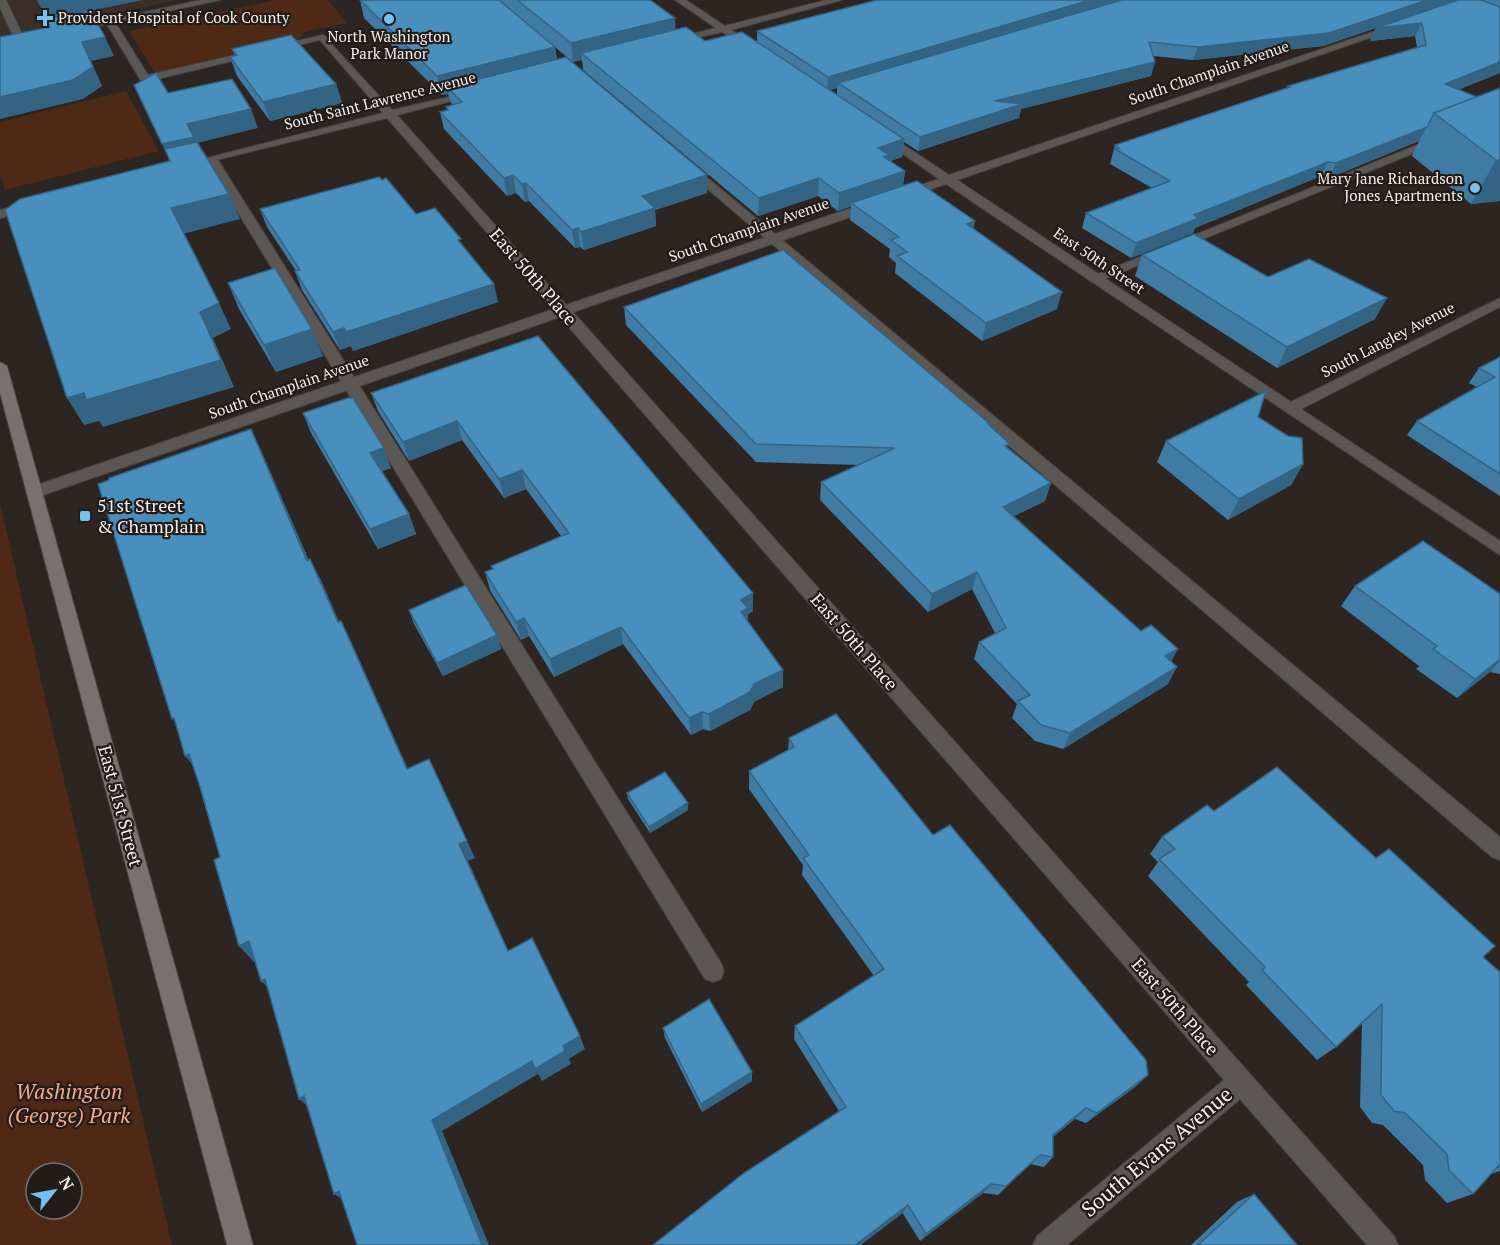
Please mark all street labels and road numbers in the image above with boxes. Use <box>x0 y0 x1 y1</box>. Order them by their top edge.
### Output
street label: South Champlain Avenue <box>1126 35 1292 109</box>
street label: South Saint Lawrence Avenue <box>282 67 478 134</box>
street label: South Champlain Avenue <box>666 192 832 266</box>
street label: East 50th Street <box>1050 222 1149 298</box>
street label: East 50th Place <box>485 223 583 330</box>
street label: South Langley Avenue <box>1317 297 1458 381</box>
street label: South Champlain Avenue <box>206 349 372 423</box>
street label: East 50th Place <box>806 588 904 695</box>
street label: East 51st Street <box>93 743 149 869</box>
street label: East 50th Place <box>1127 953 1225 1060</box>
street label: South Evans Avenue <box>1075 1080 1238 1223</box>

